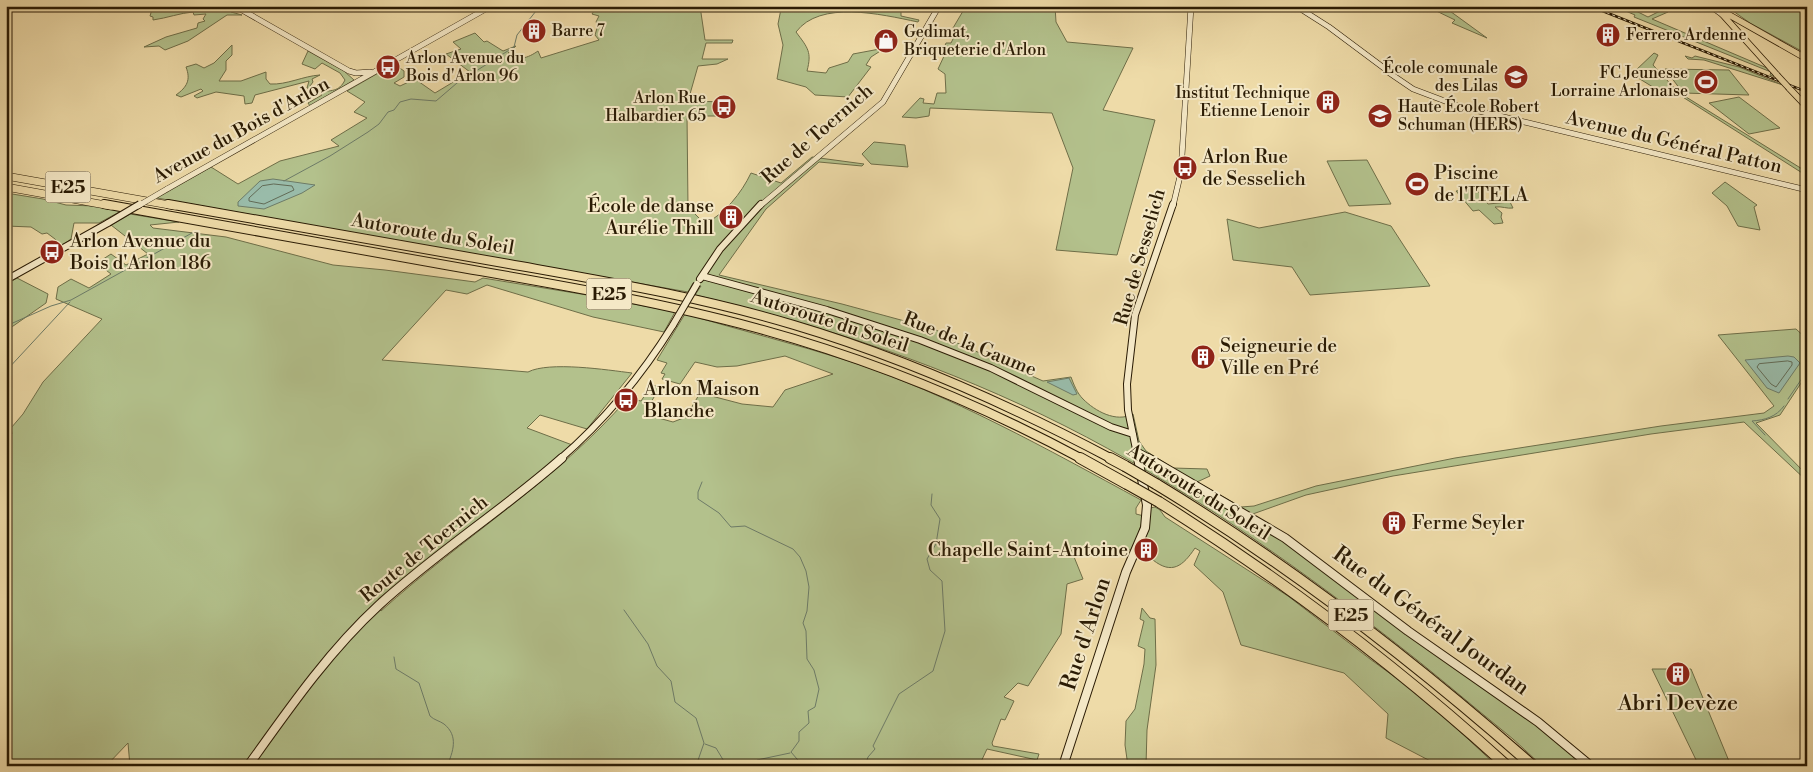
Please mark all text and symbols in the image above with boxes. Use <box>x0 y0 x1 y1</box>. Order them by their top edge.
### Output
building icon: Barre 7 <box>521 18 547 44</box>
place label: Barre 7 <box>551 21 605 41</box>
place label: Gedimat, Briqueterie d'Arlon <box>903 22 1046 60</box>
building icon: Ferrero Ardenne <box>1595 22 1621 48</box>
place label: Ferrero Ardenne <box>1626 25 1747 45</box>
shop icon: Gedimat, Briqueterie d'Arlon <box>873 28 899 54</box>
place label: Arlon Avenue du Bois d'Arlon 96 <box>405 48 524 86</box>
bus stop icon: Arlon Avenue du Bois d'Arlon 96 <box>375 54 401 80</box>
place label: École comunale des Lilas <box>1383 56 1498 96</box>
place label: FC Jeunesse Lorraine Arlonaise <box>1551 63 1688 101</box>
school or university icon: École comunale des Lilas <box>1503 64 1529 90</box>
sports icon: FC Jeunesse Lorraine Arlonaise <box>1693 69 1719 95</box>
street label: Avenue du Bois d'Arlon <box>148 71 334 189</box>
street label: Rue de Toernich <box>756 79 878 189</box>
place label: Institut Technique Etienne Lenoir <box>1175 83 1310 121</box>
place label: Arlon Rue Halbardier 65 <box>605 88 706 126</box>
building icon: Institut Technique Etienne Lenoir <box>1315 89 1341 115</box>
bus stop icon: Arlon Rue Halbardier 65 <box>711 94 737 120</box>
place label: Haute École Robert Schuman (HERS) <box>1398 95 1540 135</box>
school or university icon: Haute École Robert Schuman (HERS) <box>1367 103 1393 129</box>
street label: Avenue du Général Patton <box>1563 105 1784 179</box>
place label: Arlon Rue de Sesselich <box>1201 145 1306 191</box>
bus stop icon: Arlon Rue de Sesselich <box>1172 155 1198 181</box>
place label: Piscine de l'ITELA <box>1434 161 1529 207</box>
sports icon: Piscine de l'ITELA <box>1404 171 1430 197</box>
road number: E25 <box>46 172 90 202</box>
street label: Rue de Sesselich <box>1109 186 1171 328</box>
place label: École de danse Aurélie Thill <box>588 193 714 240</box>
building icon: École de danse Aurélie Thill <box>718 204 744 230</box>
street label: Autoroute du Soleil <box>349 208 517 260</box>
place label: Arlon Avenue du Bois d'Arlon 186 <box>69 229 211 275</box>
bus stop icon: Arlon Avenue du Bois d'Arlon 186 <box>39 239 65 265</box>
road number: E25 <box>586 278 632 310</box>
street label: Autoroute du Soleil <box>747 284 912 358</box>
street label: Rue de la Gaume <box>900 306 1040 382</box>
place label: Seigneurie de Ville en Pré <box>1219 334 1337 380</box>
building icon: Seigneurie de Ville en Pré <box>1190 344 1216 370</box>
place label: Arlon Maison Blanche <box>643 377 759 423</box>
bus stop icon: Arlon Maison Blanche <box>613 387 639 413</box>
street label: Autoroute du Soleil <box>1122 438 1276 546</box>
street label: Route de Toernich <box>355 490 493 608</box>
building icon: Ferme Seyler <box>1381 510 1407 536</box>
place label: Ferme Seyler <box>1412 511 1525 535</box>
building icon: Chapelle Saint-Antoine <box>1133 537 1159 563</box>
place label: Chapelle Saint-Antoine <box>928 538 1128 562</box>
street label: Rue du Général Jourdan <box>1327 541 1535 701</box>
street label: Rue d'Arlon <box>1055 574 1117 694</box>
road number: E25 <box>1328 600 1374 630</box>
building icon: Abri Devèze <box>1665 661 1691 687</box>
place label: Abri Devèze <box>1617 690 1738 717</box>

